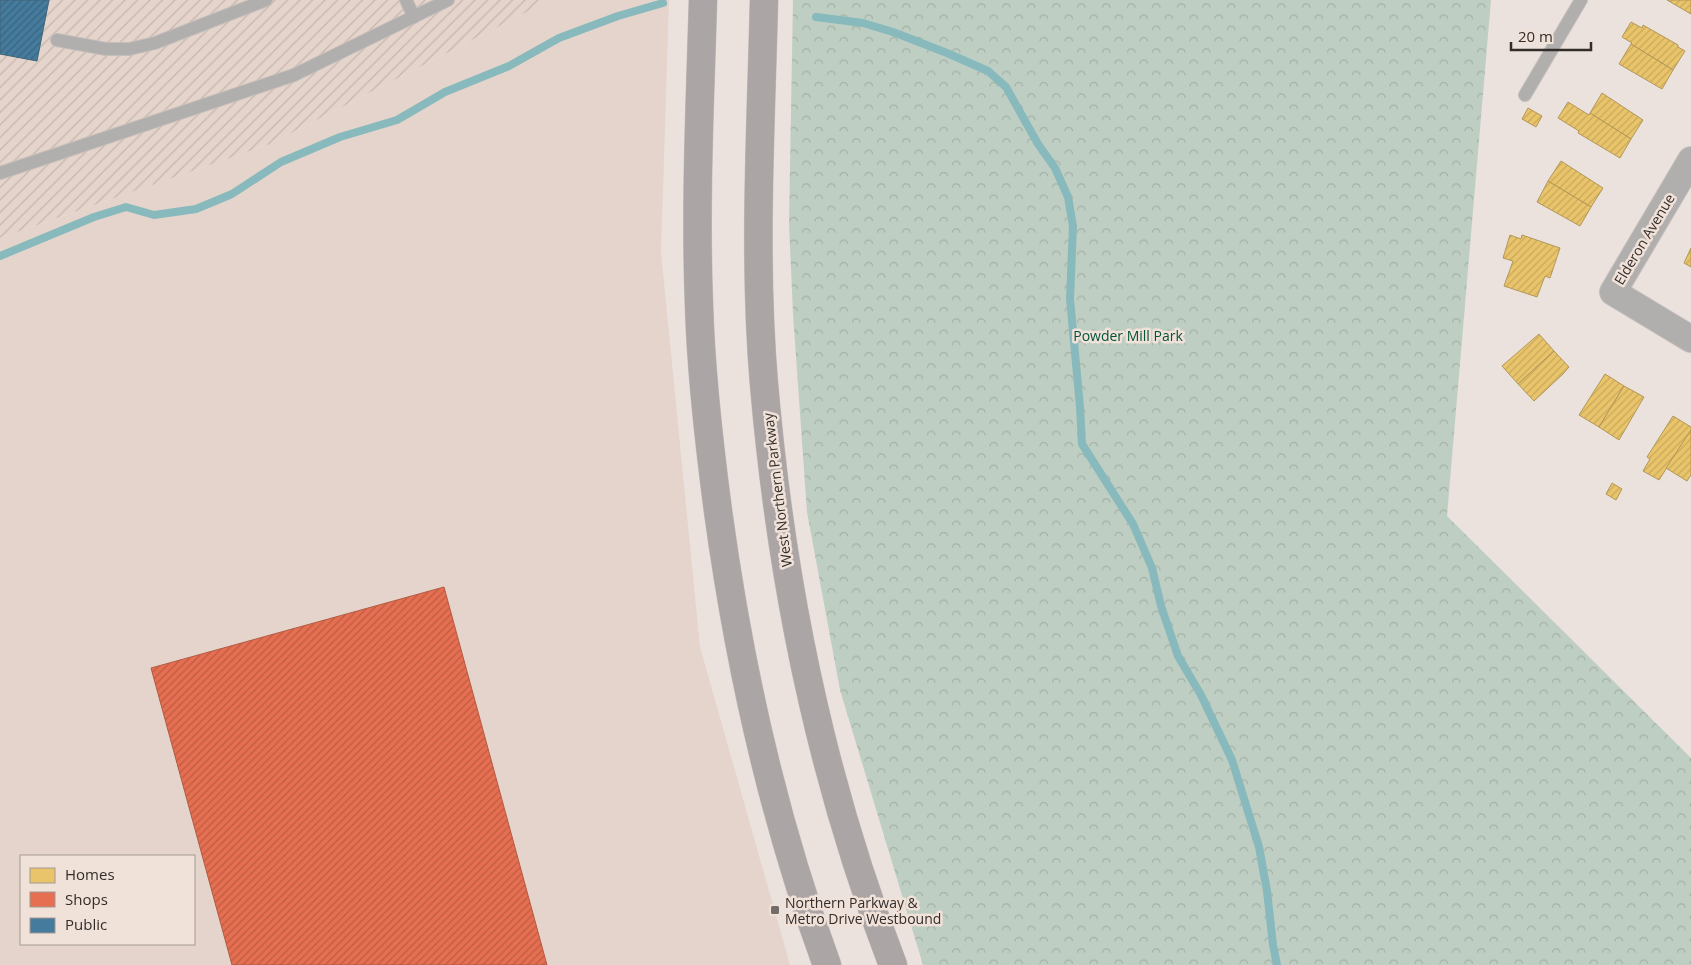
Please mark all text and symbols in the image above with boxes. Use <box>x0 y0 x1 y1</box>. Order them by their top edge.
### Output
scale bar <box>1511 20 1591 52</box>
text: 20 m <box>1518 26 1553 46</box>
street label: Elderon Avenue <box>1609 190 1679 288</box>
park label: Powder Mill Park <box>1073 326 1183 345</box>
street label: West Northern Parkway <box>758 411 796 568</box>
legend <box>20 855 195 945</box>
text: Homes <box>65 864 115 884</box>
text: Shops <box>65 889 108 909</box>
place label: Northern Parkway & Metro Drive Westbound <box>785 893 941 928</box>
marker: Northern Parkway & Metro Drive Westbound <box>769 904 781 916</box>
text: Public <box>65 914 107 934</box>

